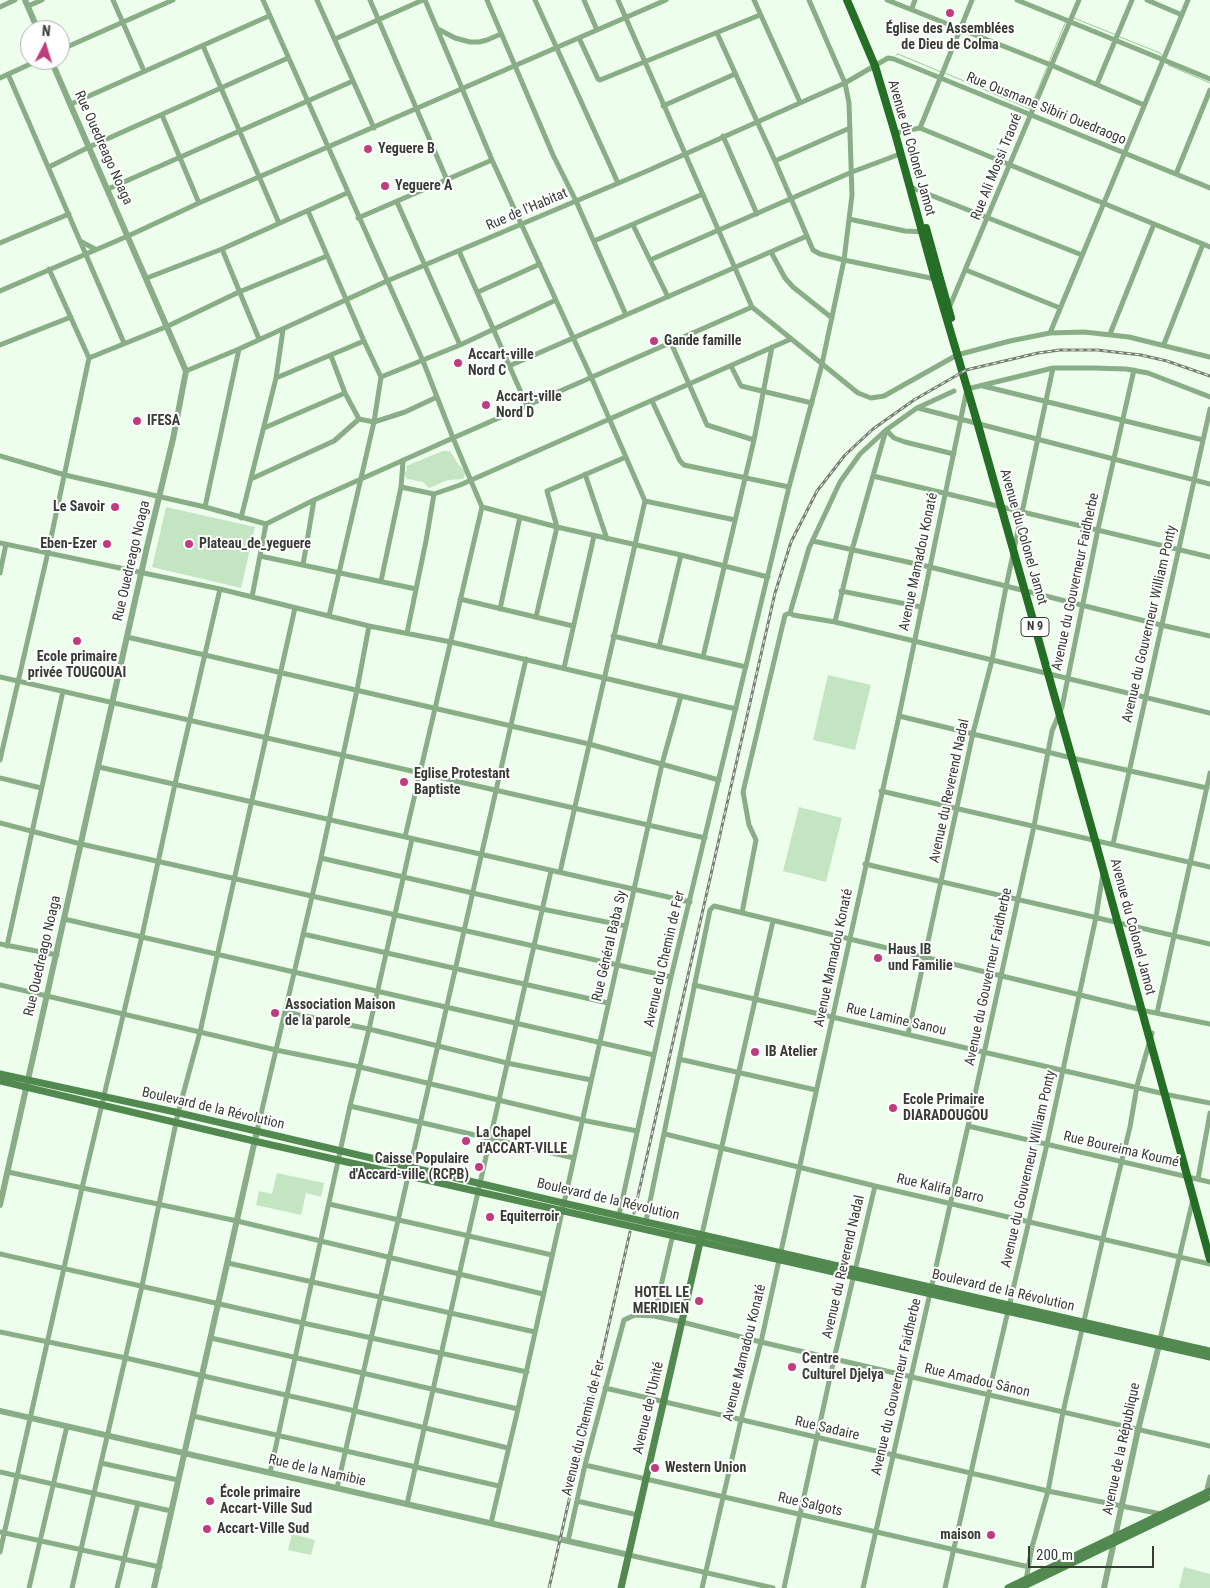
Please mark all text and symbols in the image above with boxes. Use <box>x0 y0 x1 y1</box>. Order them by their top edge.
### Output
marker: Église des Assemblées de Dieu de Colma <box>944 7 956 19</box>
north arrow <box>20 20 70 70</box>
place label: Église des Assemblées de Dieu de Colma <box>886 21 1014 54</box>
text: N <box>41 23 51 39</box>
street label: Rue Ousmane Sibiri Ouedraogo <box>964 69 1128 149</box>
street label: Avenue du Colonel Jamot <box>884 78 938 218</box>
street label: Rue Ouedreago Noaga <box>70 88 136 208</box>
street label: Rue Ali Mossi Traoré <box>968 111 1026 223</box>
place label: Yeguere B <box>378 141 435 157</box>
marker: Yeguere B <box>362 143 374 155</box>
place label: Yeguere A <box>395 178 452 194</box>
marker: Yeguere A <box>379 180 391 192</box>
street label: Rue de l'Habitat <box>484 185 570 235</box>
place label: Gande famille <box>664 333 741 349</box>
marker: Gande famille <box>648 335 660 347</box>
place label: Accart-ville Nord C <box>468 347 534 380</box>
marker: Accart-ville Nord C <box>452 357 464 369</box>
place label: Accart-ville Nord D <box>496 389 562 422</box>
marker: Accart-ville Nord D <box>480 399 492 411</box>
place label: IFESA <box>147 413 180 429</box>
marker: IFESA <box>131 415 143 427</box>
street label: Avenue du Colonel Jamot <box>996 467 1050 607</box>
street label: Avenue Mamadou Konaté <box>896 491 942 633</box>
street label: Avenue du Gouverneur Faidherbe <box>1049 492 1103 672</box>
place label: Le Savoir <box>53 499 105 515</box>
street label: Rue Ouedreago Noaga <box>110 499 154 623</box>
marker: Le Savoir <box>109 501 121 513</box>
street label: Avenue du Gouverneur William Ponty <box>1119 524 1181 724</box>
place label: Eben-Ezer <box>40 536 97 552</box>
place label: Plateau_de_yeguere <box>199 536 311 552</box>
marker: Eben-Ezer <box>101 538 113 550</box>
marker: Plateau_de_yeguere <box>183 538 195 550</box>
road number: N 9 <box>1021 618 1049 636</box>
marker: Ecole primaire privée TOUGOUAI <box>71 635 83 647</box>
place label: Ecole primaire privée TOUGOUAI <box>28 649 126 682</box>
street label: Avenue du Reverend Nadal <box>927 718 973 864</box>
place label: Eglise Protestant Baptiste <box>414 766 510 799</box>
marker: Eglise Protestant Baptiste <box>398 776 410 788</box>
street label: Avenue du Colonel Jamot <box>1106 857 1158 997</box>
street label: Avenue Mamadou Konaté <box>811 887 857 1029</box>
street label: Avenue du Gouverneur Faidherbe <box>962 887 1016 1067</box>
street label: Rue Général Baba Sy <box>589 889 631 1003</box>
street label: Avenue du Chemin de Fer <box>641 889 689 1029</box>
street label: Rue Ouedreago Noaga <box>21 894 65 1018</box>
place label: Haus IB und Familie <box>888 942 953 974</box>
marker: Haus IB und Familie <box>872 952 884 964</box>
place label: Association Maison de la parole <box>285 997 395 1030</box>
street label: Rue Lamine Sanou <box>844 1000 948 1040</box>
marker: Association Maison de la parole <box>269 1007 281 1019</box>
place label: IB Atelier <box>765 1044 817 1060</box>
marker: IB Atelier <box>749 1046 761 1058</box>
street label: Avenue du Gouverneur William Ponty <box>998 1069 1060 1269</box>
street label: Boulevard de la Révolution <box>140 1084 286 1134</box>
place label: Ecole Primaire DIARADOUGOU <box>903 1092 988 1124</box>
marker: Ecole Primaire DIARADOUGOU <box>887 1102 899 1114</box>
place label: La Chapel d'ACCART-VILLE <box>476 1125 567 1158</box>
street label: Rue Boureima Koumé <box>1062 1129 1180 1171</box>
marker: La Chapel d'ACCART-VILLE <box>460 1135 472 1147</box>
place label: Caisse Populaire d'Accard-ville (RCPB) <box>349 1151 469 1184</box>
marker: Caisse Populaire d'Accard-ville (RCPB) <box>473 1161 485 1173</box>
street label: Rue Kalifa Barro <box>895 1171 985 1207</box>
street label: Boulevard de la Révolution <box>535 1175 681 1225</box>
street label: Avenue du Reverend Nadal <box>819 1194 869 1340</box>
place label: Equiterroir <box>500 1209 559 1225</box>
marker: Equiterroir <box>484 1211 496 1223</box>
street label: Boulevard de la Révolution <box>930 1266 1076 1316</box>
street label: Avenue Mamadou Konaté <box>720 1283 770 1423</box>
place label: HOTEL LE MERIDIEN <box>633 1285 689 1318</box>
marker: HOTEL LE MERIDIEN <box>693 1295 705 1307</box>
street label: Avenue du Gouverneur Faidherbe <box>868 1297 926 1477</box>
place label: Centre Culturel Djelya <box>802 1351 884 1384</box>
street label: Avenue du Chemin de Fer <box>559 1358 609 1498</box>
street label: Avenue de l'Unité <box>630 1360 668 1456</box>
marker: Centre Culturel Djelya <box>786 1361 798 1373</box>
street label: Rue Amadou Sânon <box>923 1361 1031 1401</box>
street label: Avenue de la République <box>1100 1381 1144 1517</box>
street label: Rue Sadaire <box>793 1413 861 1445</box>
street label: Rue de la Namibie <box>267 1452 367 1490</box>
place label: Western Union <box>665 1460 746 1476</box>
marker: Western Union <box>649 1462 661 1474</box>
place label: École primaire Accart-Ville Sud <box>220 1485 312 1518</box>
street label: Rue Salgots <box>776 1489 844 1521</box>
marker: École primaire Accart-Ville Sud <box>204 1495 216 1507</box>
place label: Accart-Ville Sud <box>217 1521 309 1537</box>
marker: Accart-Ville Sud <box>201 1523 213 1535</box>
place label: maison <box>940 1527 981 1543</box>
marker: maison <box>985 1529 997 1541</box>
scale bar <box>1030 1536 1156 1568</box>
text: 200 m <box>1036 1546 1073 1564</box>

